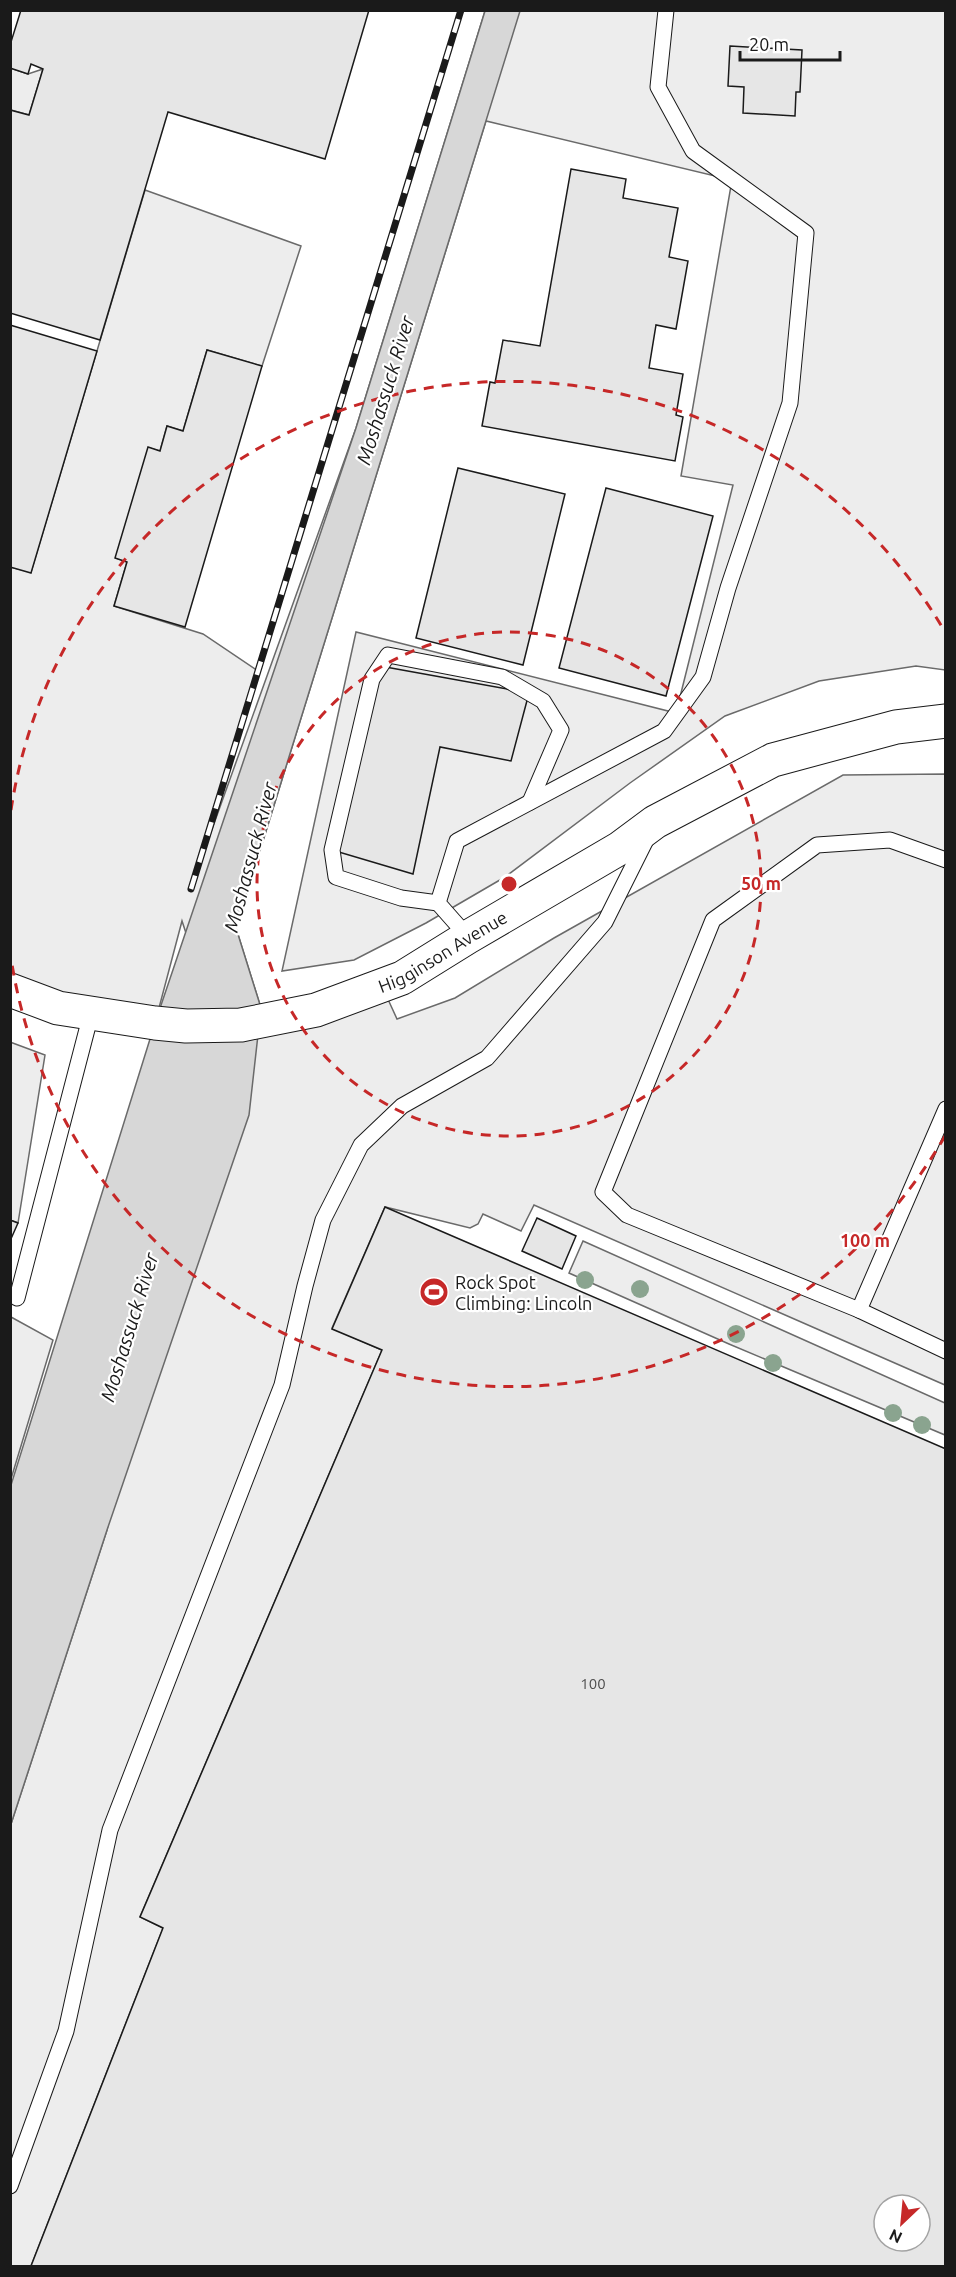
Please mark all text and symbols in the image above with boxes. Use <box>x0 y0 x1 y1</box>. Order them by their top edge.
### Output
scale bar <box>740 24 840 62</box>
text: 20 m <box>749 34 789 54</box>
water label: Moshassuck River <box>351 312 419 467</box>
water label: Moshassuck River <box>219 778 281 935</box>
text: 50 m <box>741 873 781 893</box>
centre of rings <box>499 874 519 894</box>
street label: Higginson Avenue <box>375 906 510 996</box>
text: 100 m <box>840 1230 890 1250</box>
water label: Moshassuck River <box>95 1249 163 1404</box>
place label: Rock Spot Climbing: Lincoln <box>455 1272 592 1313</box>
sports icon: Rock Spot Climbing: Lincoln <box>418 1276 450 1308</box>
house number: 100 <box>580 1675 606 1692</box>
north arrow <box>872 2193 932 2253</box>
text: N <box>886 2226 905 2247</box>

